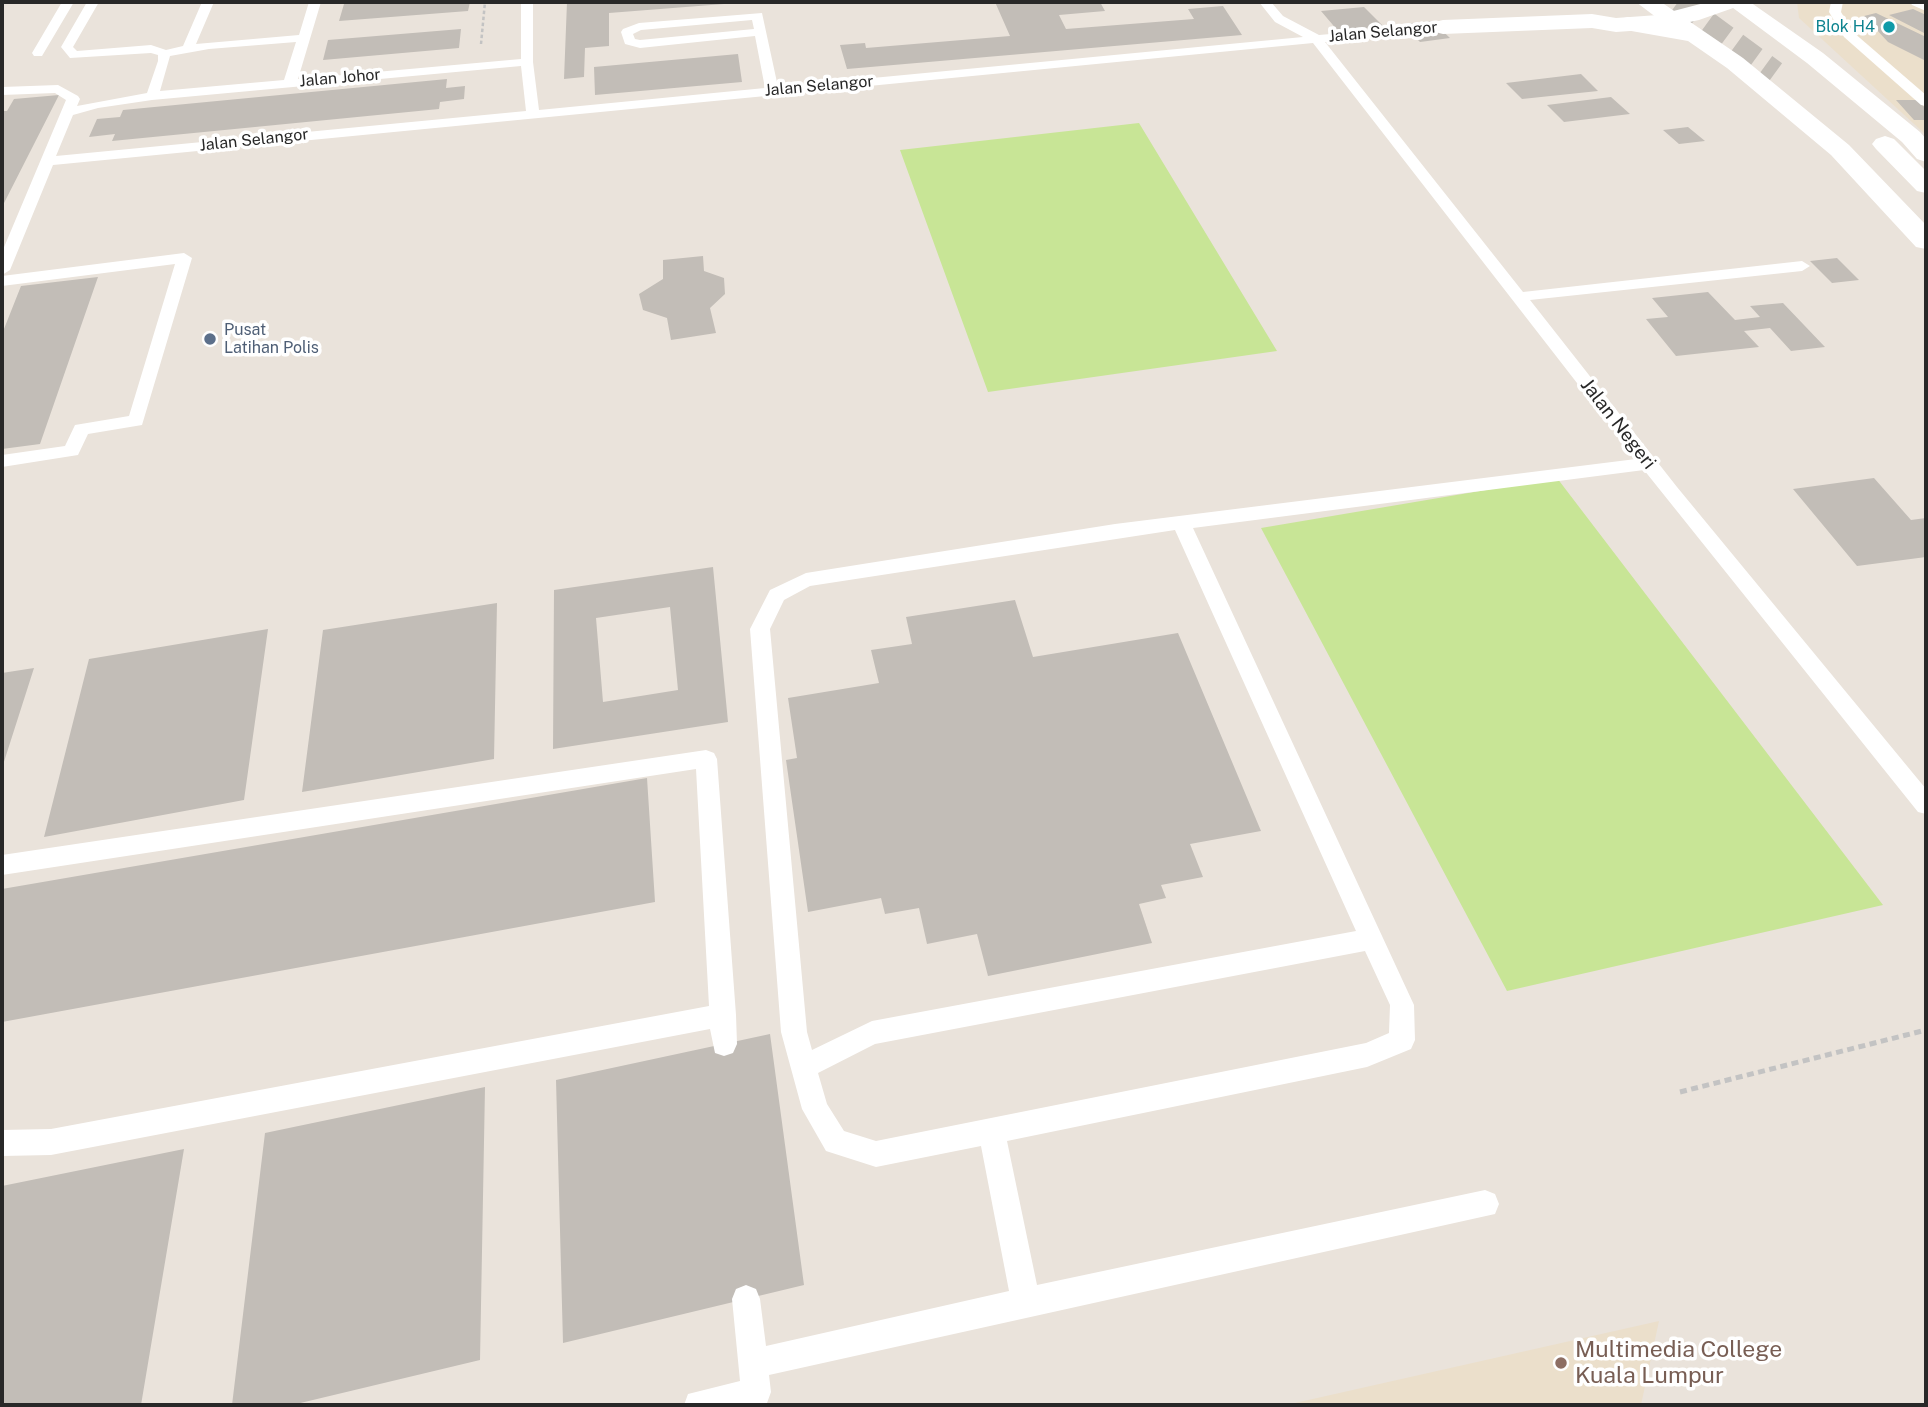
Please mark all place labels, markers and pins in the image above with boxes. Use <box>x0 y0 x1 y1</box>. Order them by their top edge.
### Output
place label: Blok H4 <box>1816 17 1875 37</box>
marker: Blok H4 <box>1881 19 1897 35</box>
place label: Pusat Latihan Polis <box>224 320 319 358</box>
marker: Pusat Latihan Polis <box>202 331 218 347</box>
place label: Multimedia College Kuala Lumpur <box>1575 1336 1782 1390</box>
marker: Multimedia College Kuala Lumpur <box>1553 1355 1569 1371</box>

